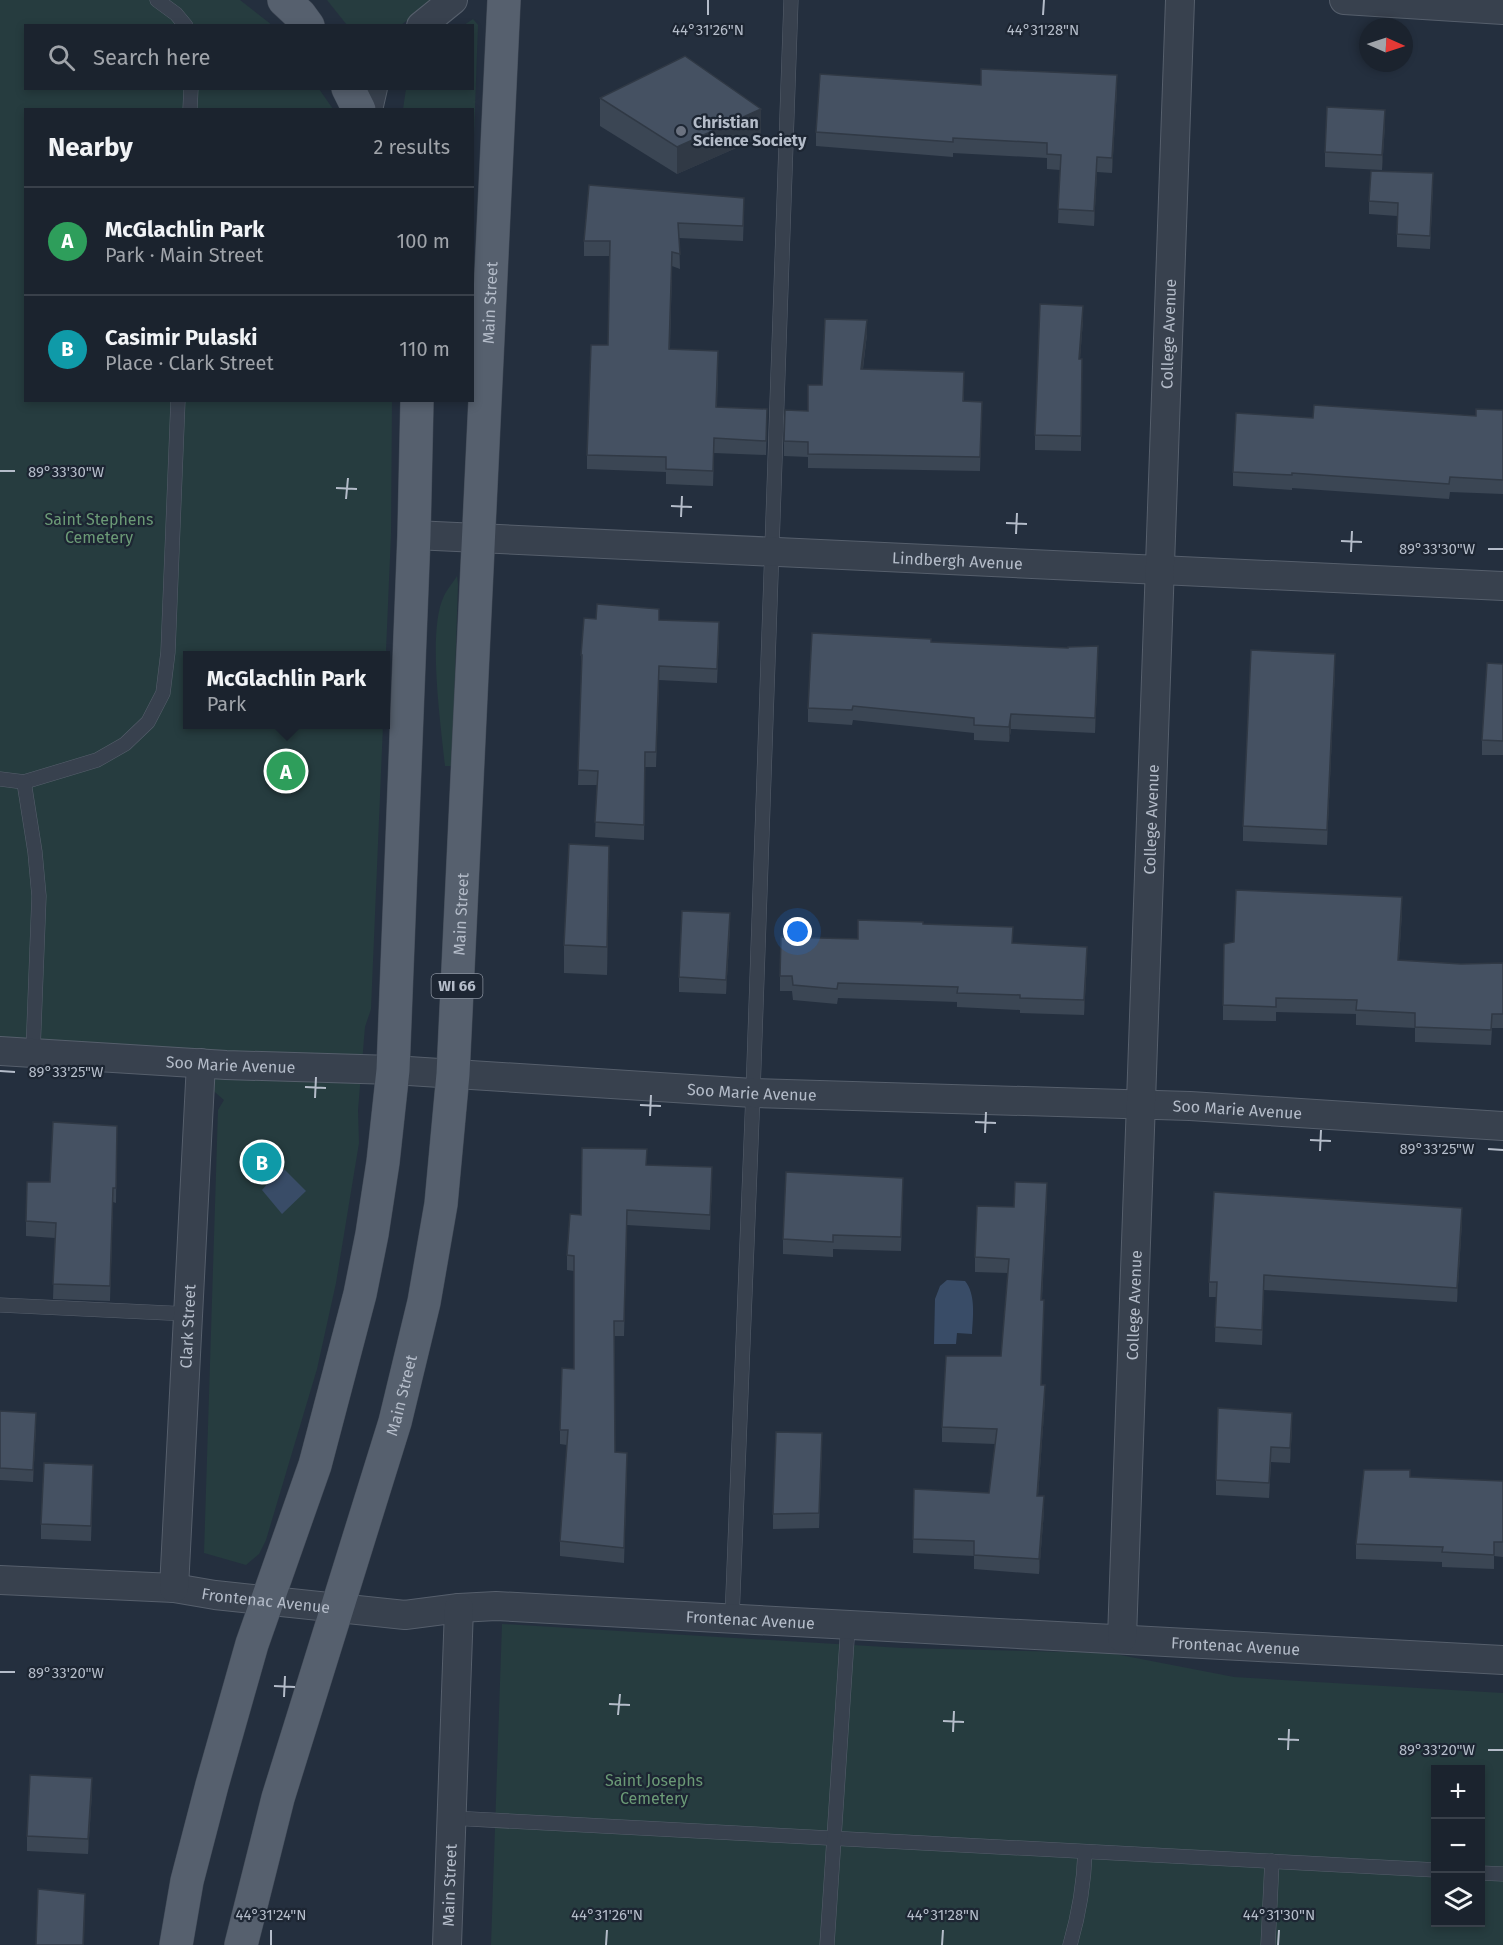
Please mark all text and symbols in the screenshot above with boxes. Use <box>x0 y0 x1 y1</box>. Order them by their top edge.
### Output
north arrow <box>1359 18 1413 72</box>
text: 44°31'26"N <box>672 21 744 39</box>
text: 44°31'28"N <box>1007 21 1079 39</box>
search box <box>24 24 474 90</box>
icon: search <box>45 41 78 74</box>
text: Search here <box>93 44 211 71</box>
place label: Christian Science Society <box>693 113 807 150</box>
marker: Christian Science Society <box>674 124 688 138</box>
text: Nearby <box>48 132 133 163</box>
text: 2 results <box>373 135 450 159</box>
text: McGlachlin Park <box>105 216 264 243</box>
text: A <box>62 229 73 253</box>
text: 100 m <box>397 229 450 253</box>
text: Park · Main Street <box>105 243 263 267</box>
street label: Main Street <box>479 261 502 345</box>
street label: College Avenue <box>1157 278 1180 389</box>
text: Casimir Pulaski <box>105 324 257 351</box>
text: B <box>61 337 74 361</box>
text: 110 m <box>399 337 450 361</box>
text: Place · Clark Street <box>105 351 274 375</box>
text: 89°33'30"W <box>28 463 105 481</box>
park label: Saint Stephens Cemetery <box>45 510 153 547</box>
text: 89°33'30"W <box>1399 540 1476 558</box>
street label: Lindbergh Avenue <box>892 548 1023 573</box>
popup <box>183 651 390 729</box>
text: McGlachlin Park <box>207 665 366 692</box>
text: Park <box>207 692 246 716</box>
pin: A <box>266 748 306 794</box>
street label: College Avenue <box>1140 764 1163 875</box>
street label: Main Street <box>450 872 473 956</box>
your location <box>783 917 812 946</box>
road number: WI 66 <box>432 974 482 998</box>
street label: Soo Marie Avenue <box>165 1052 296 1077</box>
text: 89°33'25"W <box>29 1063 104 1081</box>
street label: Soo Marie Avenue <box>686 1080 817 1105</box>
street label: Soo Marie Avenue <box>1172 1096 1303 1123</box>
pin: B <box>242 1140 282 1184</box>
text: 89°33'25"W <box>1400 1140 1475 1158</box>
street label: College Avenue <box>1123 1250 1146 1361</box>
street label: Clark Street <box>176 1284 200 1369</box>
street label: Main Street <box>382 1353 421 1438</box>
street label: Frontenac Avenue <box>200 1584 331 1617</box>
street label: Frontenac Avenue <box>685 1607 815 1633</box>
street label: Frontenac Avenue <box>1171 1633 1301 1659</box>
text: 89°33'20"W <box>28 1664 105 1682</box>
text: 89°33'20"W <box>1399 1741 1476 1759</box>
map controls <box>1431 1765 1485 1927</box>
button: + <box>1431 1765 1485 1819</box>
park label: Saint Josephs Cemetery <box>605 1771 703 1808</box>
button: − <box>1431 1819 1485 1873</box>
street label: Main Street <box>439 1843 461 1927</box>
button: layers <box>1431 1873 1485 1927</box>
text: 44°31'24"N <box>235 1906 307 1924</box>
text: 44°31'26"N <box>571 1906 643 1924</box>
text: 44°31'28"N <box>907 1906 979 1924</box>
text: 44°31'30"N <box>1243 1906 1315 1924</box>

